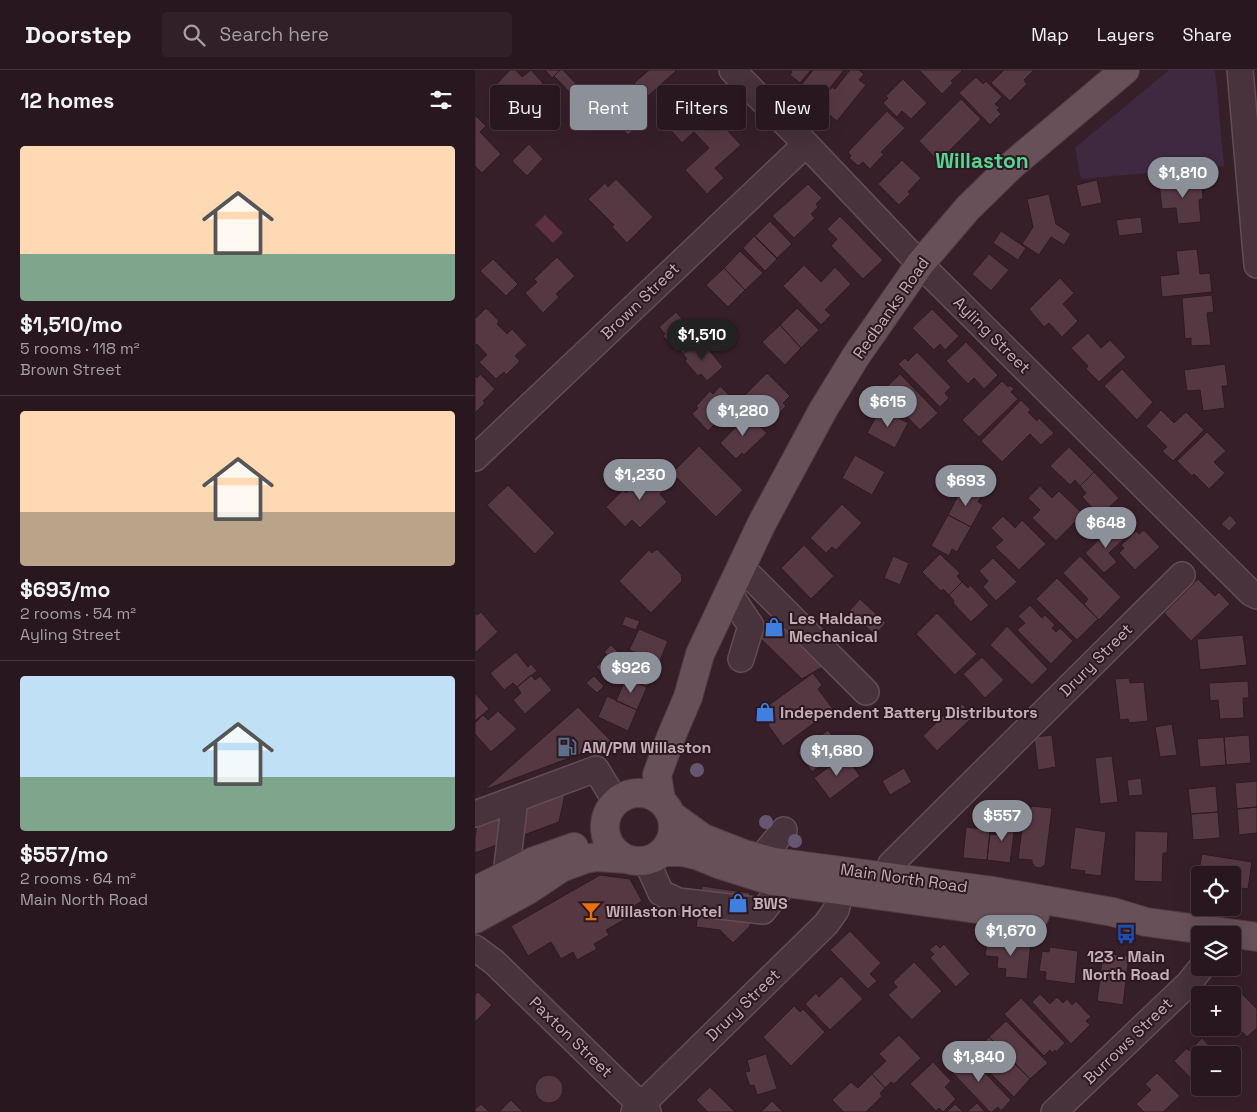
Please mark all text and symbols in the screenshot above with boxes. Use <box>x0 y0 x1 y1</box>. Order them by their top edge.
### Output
search box <box>162 12 512 57</box>
text: Doorstep <box>25 19 132 50</box>
icon: search <box>180 21 208 49</box>
text: Search here <box>220 22 329 47</box>
text: Map <box>1031 23 1069 46</box>
text: Layers <box>1097 23 1154 46</box>
text: Share <box>1182 23 1232 46</box>
chip: Buy <box>490 85 560 130</box>
chip: Rent <box>570 85 647 130</box>
chip: Filters <box>657 85 746 130</box>
chip: New <box>756 85 829 130</box>
icon: filters <box>427 86 455 114</box>
text: 12 homes <box>20 87 114 114</box>
district label: Willaston <box>935 147 1029 174</box>
pin: $1,810 <box>1142 156 1224 199</box>
text: $1,810 <box>1159 162 1207 183</box>
icon: home <box>193 178 283 268</box>
street label: Redbanks Road <box>848 253 934 363</box>
street label: Brown Street <box>596 258 684 344</box>
street label: Ayling Street <box>949 292 1035 378</box>
text: $1,510/mo <box>20 311 123 338</box>
pin: $1,510 <box>661 318 743 361</box>
text: $1,510 <box>678 324 726 345</box>
text: 5 rooms · 118 m² <box>20 338 140 359</box>
text: Brown Street <box>20 359 122 380</box>
pin: $615 <box>858 386 918 428</box>
text: $615 <box>870 391 906 412</box>
pin: $1,280 <box>702 394 784 437</box>
text: $1,280 <box>717 400 769 421</box>
icon: home <box>193 444 283 534</box>
pin: $1,230 <box>599 458 681 501</box>
text: $1,230 <box>614 464 666 485</box>
pin: $693 <box>936 464 996 507</box>
text: $693 <box>946 470 986 491</box>
pin: $648 <box>1076 506 1136 549</box>
text: $648 <box>1086 512 1126 533</box>
text: $693/mo <box>20 576 110 603</box>
text: 2 rooms · 54 m² <box>20 603 136 624</box>
place label: Les Haldane Mechanical <box>789 608 882 647</box>
shop icon: Les Haldane Mechanical <box>763 616 785 638</box>
street label: Drury Street <box>1055 619 1137 701</box>
text: Ayling Street <box>20 624 121 645</box>
pin: $926 <box>601 652 661 694</box>
text: $926 <box>612 657 650 678</box>
shop icon: Independent Battery Distributors <box>754 701 776 723</box>
place label: Independent Battery Distributors <box>780 702 1038 723</box>
icon: home <box>193 709 283 799</box>
pin: $1,680 <box>796 734 878 777</box>
fuel station icon: AM/PM Willaston <box>556 736 578 758</box>
place label: AM/PM Willaston <box>582 737 711 758</box>
text: $1,680 <box>811 740 863 761</box>
pin: $557 <box>972 800 1032 842</box>
text: $557 <box>983 805 1021 826</box>
text: $557/mo <box>20 841 108 868</box>
street label: Main North Road <box>839 859 969 897</box>
map controls <box>1191 866 1241 1096</box>
button: locate <box>1191 866 1241 916</box>
text: 2 rooms · 64 m² <box>20 868 136 889</box>
text: Main North Road <box>20 889 148 910</box>
shop icon: BWS <box>727 892 749 914</box>
place label: BWS <box>753 893 788 914</box>
bar icon: Willaston Hotel <box>580 900 602 922</box>
place label: Willaston Hotel <box>606 901 722 922</box>
pin: $1,670 <box>970 914 1052 957</box>
text: $1,670 <box>986 920 1036 941</box>
bus stop icon: 123 - Main North Road <box>1115 923 1137 945</box>
button: layers <box>1191 926 1241 976</box>
place label: 123 - Main North Road <box>1082 946 1170 985</box>
street label: Drury Street <box>701 964 785 1046</box>
button: + <box>1191 986 1241 1036</box>
street label: Paxton Street <box>525 992 617 1082</box>
street label: Burrows Street <box>1079 993 1177 1089</box>
pin: $1,840 <box>938 1040 1020 1083</box>
text: $1,840 <box>953 1046 1005 1067</box>
button: − <box>1191 1046 1241 1096</box>

